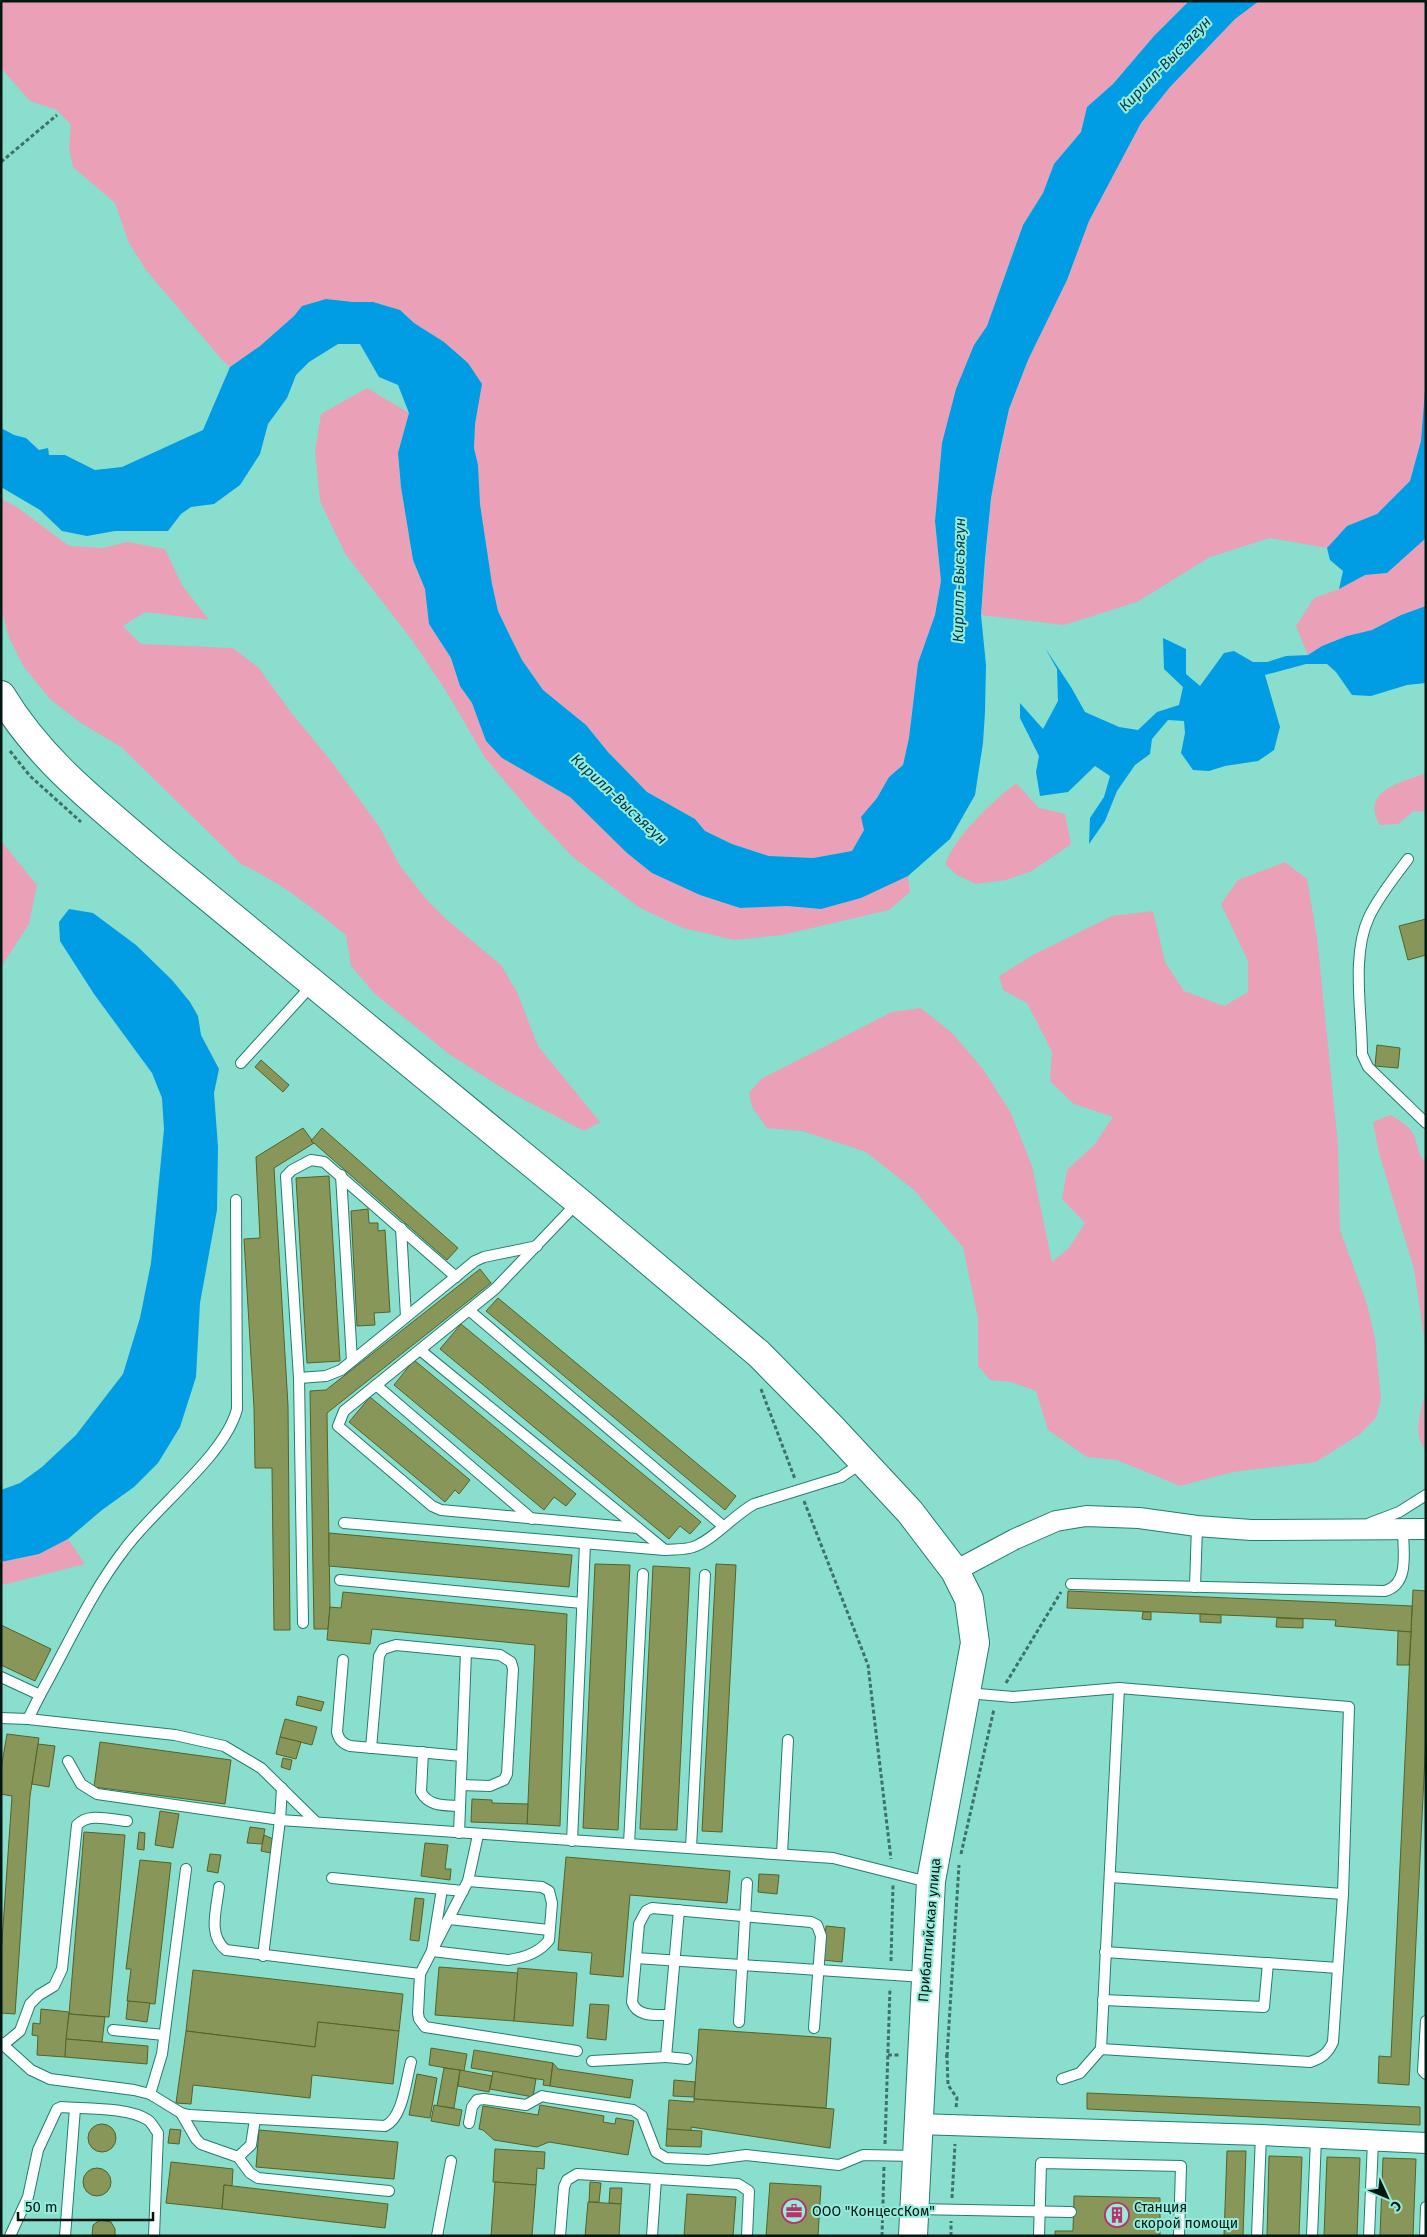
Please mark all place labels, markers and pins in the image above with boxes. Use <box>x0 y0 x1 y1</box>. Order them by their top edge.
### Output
office icon: ООО "КонцессКом" <box>781 2198 807 2224</box>
place label: Станция скорой помощи <box>1134 2199 1238 2232</box>
building icon: Станция скорой помощи <box>1104 2202 1130 2228</box>
place label: ООО "КонцессКом" <box>812 2203 935 2220</box>

